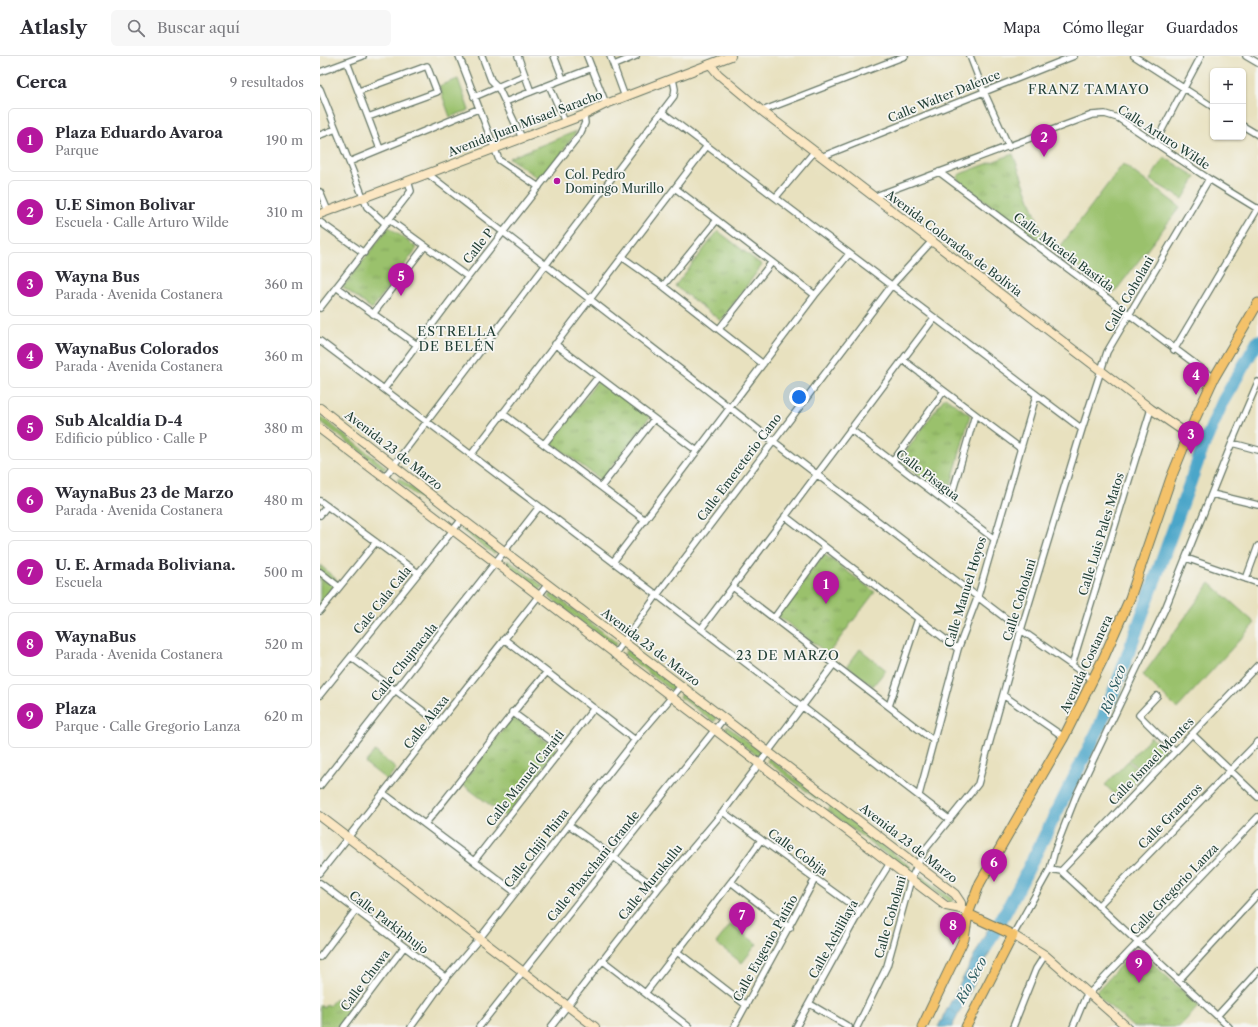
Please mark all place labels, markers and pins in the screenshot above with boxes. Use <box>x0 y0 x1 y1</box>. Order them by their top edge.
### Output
pin: 2 <box>1031 124 1057 157</box>
place label: Col. Pedro Domingo Murillo <box>565 167 664 196</box>
marker: Col. Pedro Domingo Murillo <box>552 176 562 186</box>
pin: 5 <box>388 263 414 296</box>
pin: 4 <box>1183 362 1209 395</box>
pin: 3 <box>1178 421 1204 454</box>
pin: 1 <box>813 571 839 604</box>
pin: 6 <box>981 849 1007 882</box>
pin: 7 <box>729 902 755 935</box>
pin: 8 <box>940 912 966 945</box>
pin: 9 <box>1126 950 1152 983</box>

